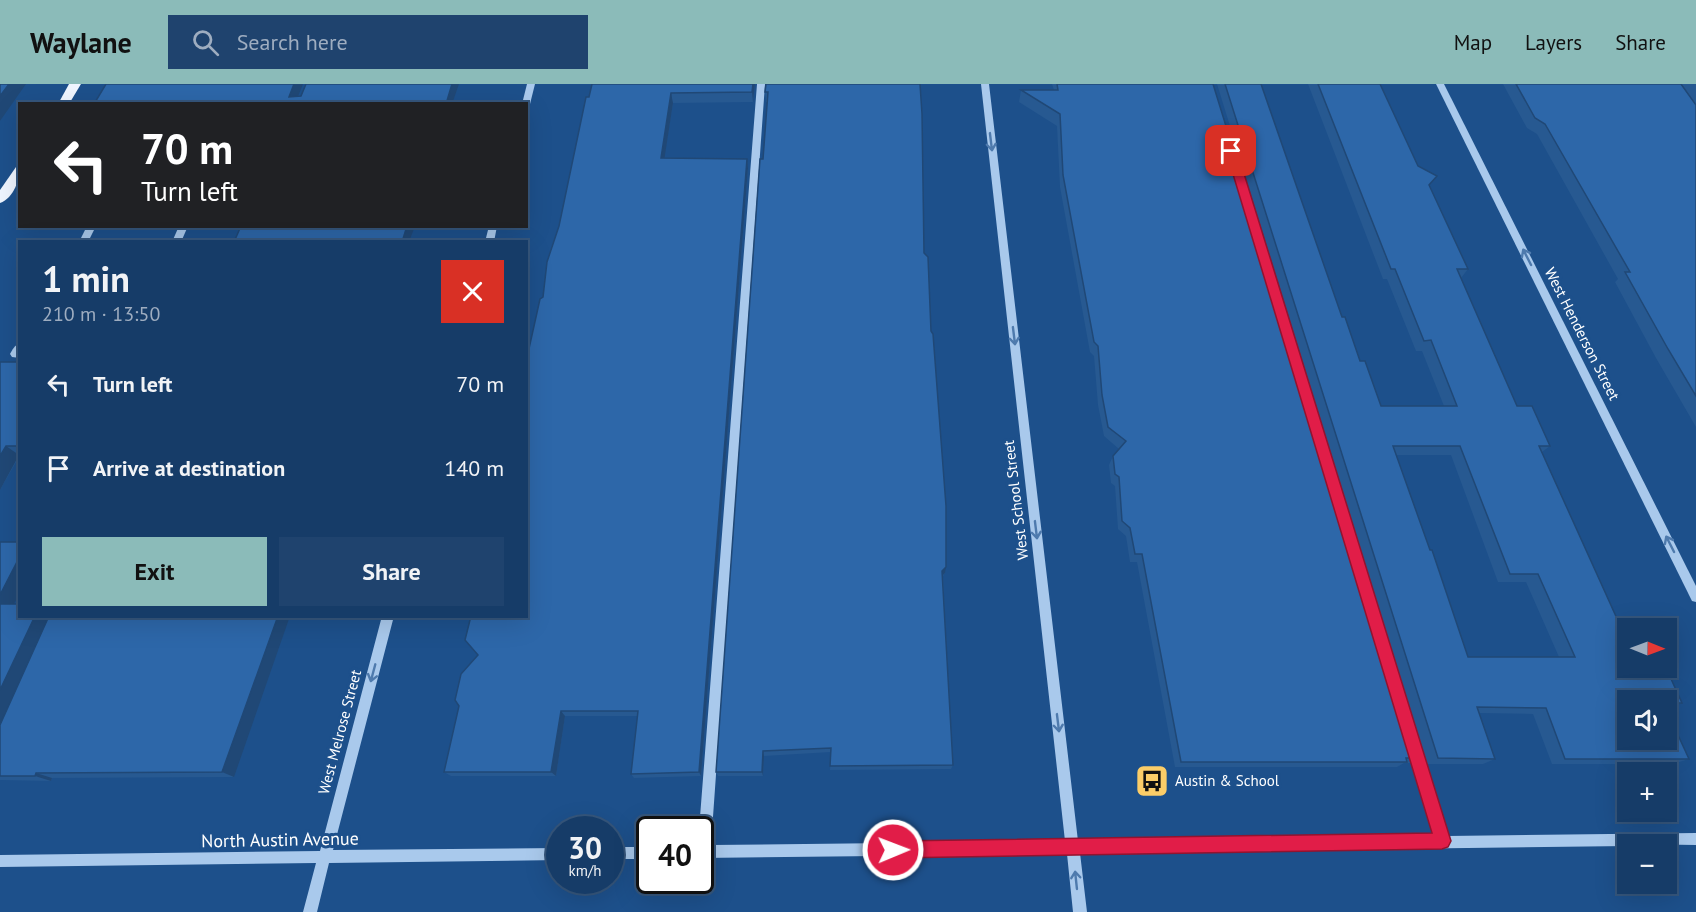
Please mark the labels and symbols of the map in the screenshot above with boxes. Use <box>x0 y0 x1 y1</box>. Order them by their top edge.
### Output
pin <box>1205 125 1256 176</box>
one-way arrow <box>986 132 997 152</box>
one-way arrow <box>1520 248 1532 266</box>
street label: West Henderson Street <box>1541 264 1624 403</box>
one-way arrow <box>1008 325 1019 345</box>
street label: West School Street <box>999 439 1032 561</box>
one-way arrow <box>1031 519 1042 539</box>
one-way arrow <box>1664 536 1675 554</box>
north arrow <box>1617 618 1677 678</box>
one-way arrow <box>367 663 379 682</box>
street label: West Melrose Street <box>314 668 365 796</box>
one-way arrow <box>1053 713 1064 733</box>
bus stop icon: Austin & School <box>1134 763 1170 799</box>
place label: Austin & School <box>1175 771 1280 790</box>
speed limit sign: 40 <box>636 816 714 894</box>
position arrow <box>861 818 925 882</box>
street label: North Austin Avenue <box>201 827 359 852</box>
one-way arrow <box>1070 870 1081 890</box>

